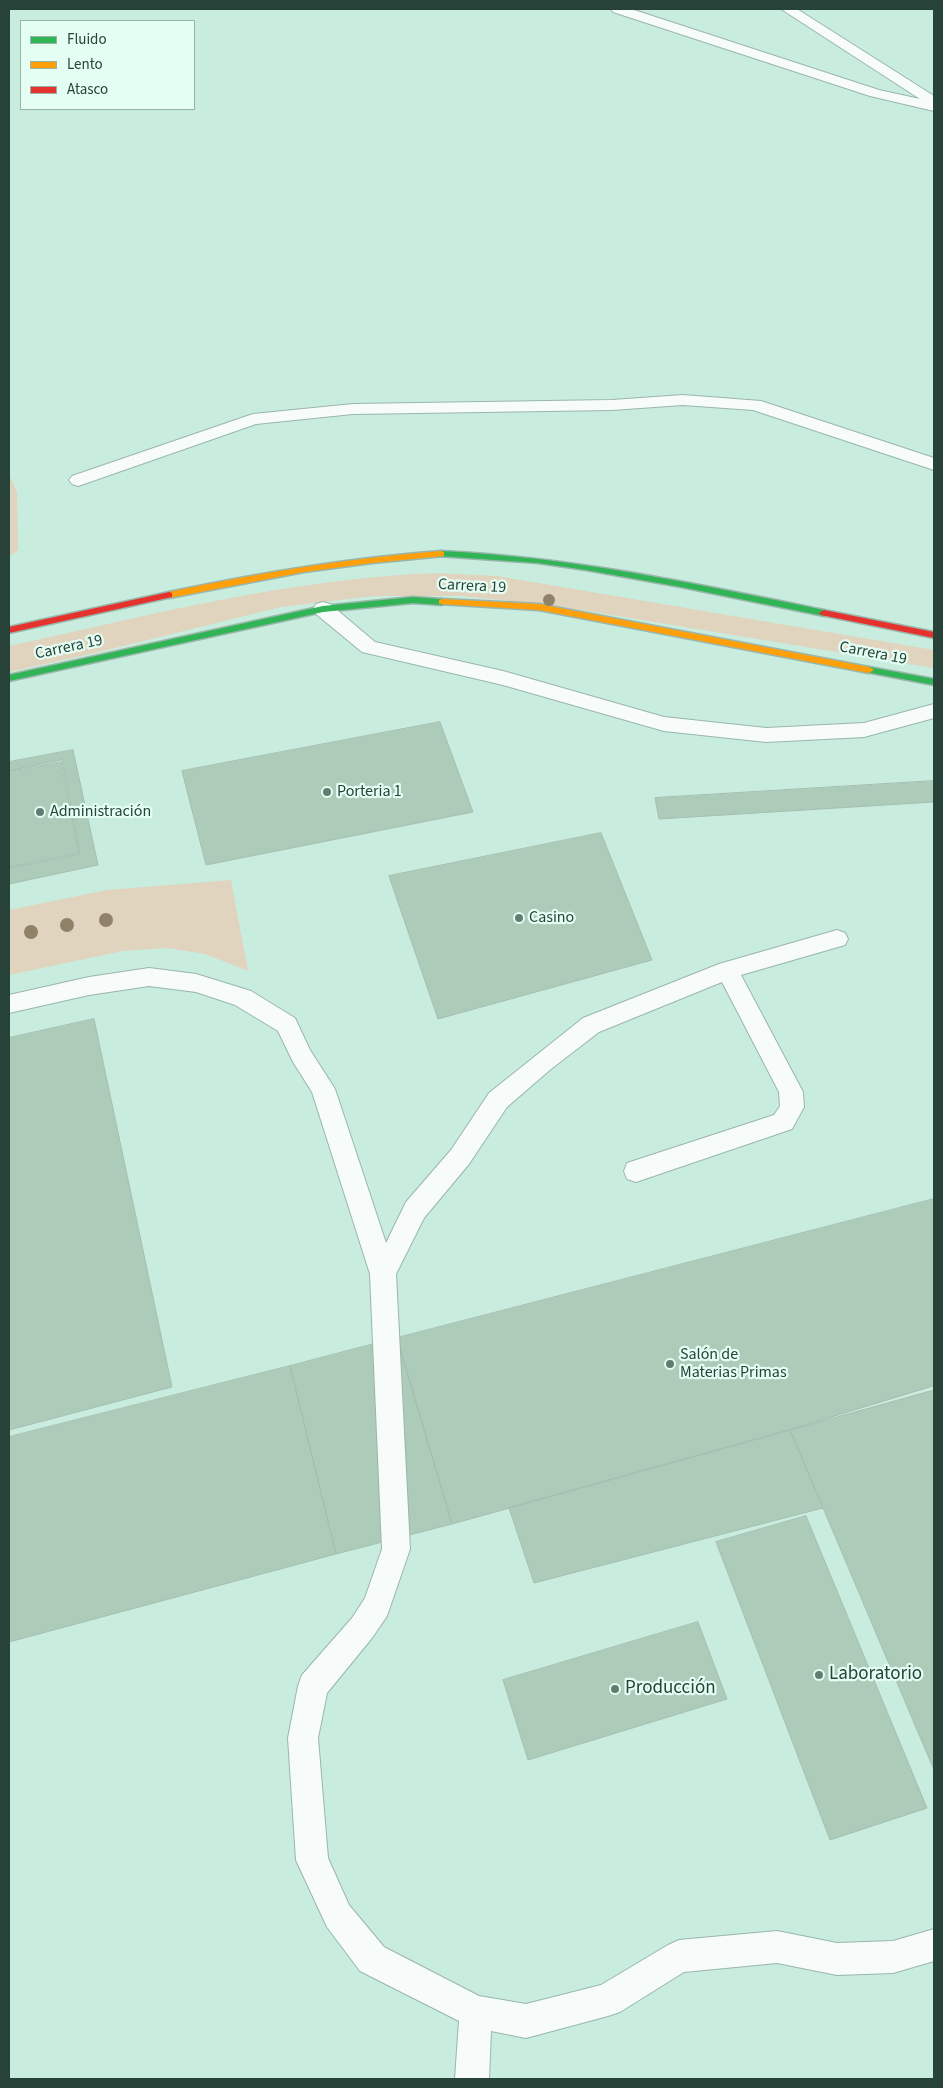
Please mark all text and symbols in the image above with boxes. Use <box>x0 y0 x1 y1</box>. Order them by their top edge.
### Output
legend <box>20 20 195 110</box>
text: Fluido <box>67 29 107 50</box>
text: Lento <box>67 54 103 75</box>
text: Atasco <box>67 79 108 100</box>
street label: Carrera 19 <box>437 576 507 598</box>
street label: Carrera 19 <box>34 631 104 665</box>
street label: Carrera 19 <box>838 638 908 670</box>
place label: Porteria 1 <box>337 782 402 802</box>
marker: Porteria 1 <box>321 786 333 798</box>
place label: Administración <box>50 802 151 822</box>
marker: Administración <box>34 806 46 818</box>
place label: Casino <box>529 908 574 928</box>
marker: Casino <box>513 912 525 924</box>
place label: Salón de Materias Primas <box>680 1345 787 1383</box>
marker: Salón de Materias Primas <box>664 1358 676 1370</box>
place label: Laboratorio <box>829 1664 922 1686</box>
marker: Laboratorio <box>813 1669 825 1681</box>
place label: Producción <box>625 1678 716 1700</box>
marker: Producción <box>609 1683 621 1695</box>

